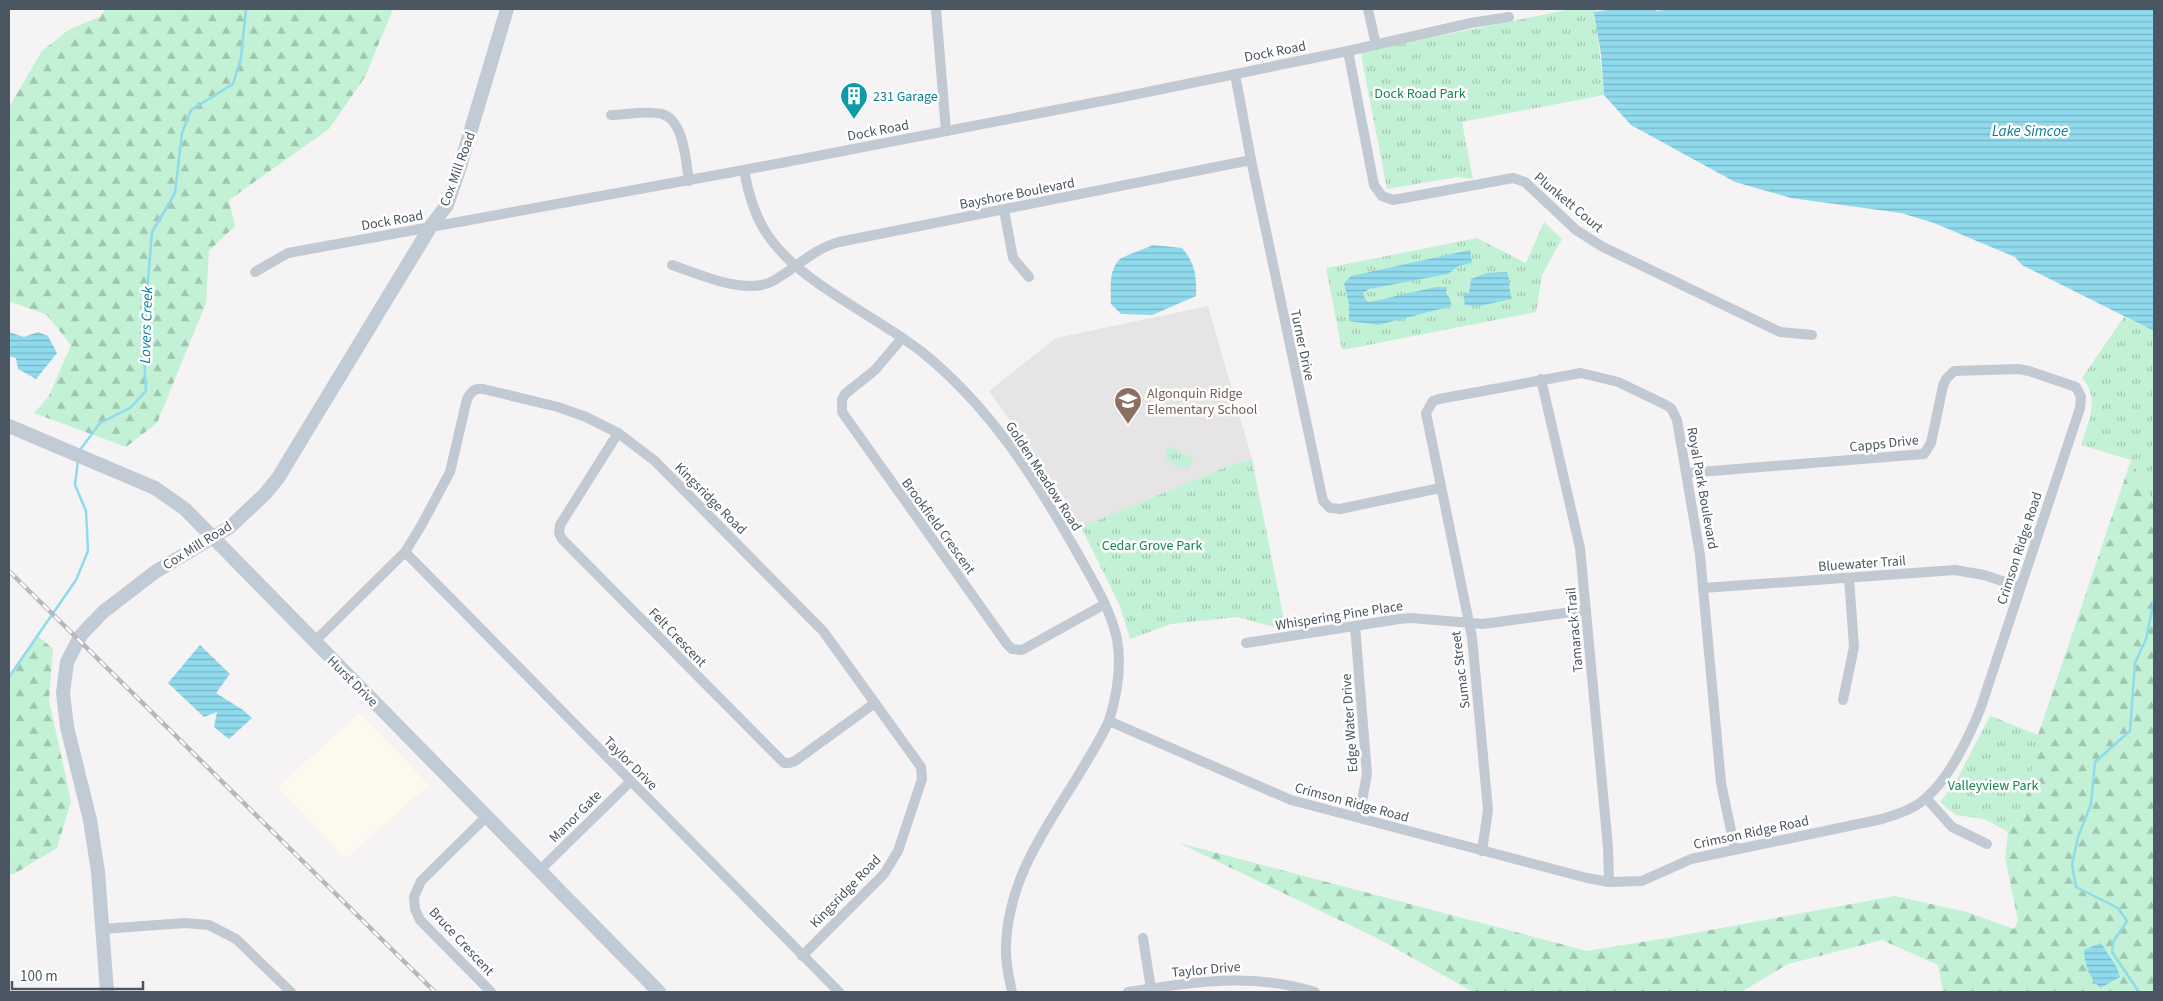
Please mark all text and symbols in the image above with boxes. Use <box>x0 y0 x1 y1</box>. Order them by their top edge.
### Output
street label: Dock Road <box>1243 36 1308 68</box>
building icon: 231 Garage <box>839 81 869 120</box>
park label: Dock Road Park <box>1374 84 1466 104</box>
place label: 231 Garage <box>873 87 938 107</box>
street label: Dock Road <box>846 115 911 147</box>
water label: Lake Simcoe <box>1992 121 2068 142</box>
street label: Cox Mill Road <box>435 129 481 209</box>
street label: Plunkett Court <box>1529 168 1608 238</box>
street label: Bayshore Boulevard <box>958 173 1077 215</box>
street label: Dock Road <box>360 206 425 236</box>
water label: Lovers Creek <box>135 285 158 364</box>
street label: Turner Drive <box>1285 308 1319 383</box>
place label: Algonquin Ridge Elementary School <box>1147 384 1258 420</box>
school or university icon: Algonquin Ridge Elementary School <box>1113 386 1143 425</box>
street label: Golden Meadow Road <box>1000 418 1086 535</box>
street label: Royal Park Boulevard <box>1681 425 1723 551</box>
street label: Capps Drive <box>1848 430 1920 458</box>
street label: Kingsridge Road <box>670 458 751 539</box>
street label: Brookfield Crescent <box>896 474 980 579</box>
street label: Crimson Ridge Road <box>1992 489 2048 607</box>
street label: Cox Mill Road <box>159 517 236 575</box>
park label: Cedar Grove Park <box>1102 536 1202 556</box>
street label: Bluewater Trail <box>1818 551 1907 577</box>
street label: Tamarack Trail <box>1561 586 1589 673</box>
street label: Whispering Pine Place <box>1274 596 1404 636</box>
street label: Felt Crescent <box>644 604 711 672</box>
street label: Sumac Street <box>1446 630 1476 710</box>
street label: Hurst Drive <box>322 652 382 712</box>
street label: Edge Water Drive <box>1337 673 1363 773</box>
street label: Taylor Drive <box>599 732 662 795</box>
park label: Valleyview Park <box>1948 776 2038 796</box>
street label: Crimson Ridge Road <box>1292 778 1411 828</box>
street label: Manor Gate <box>545 786 607 848</box>
street label: Crimson Ridge Road <box>1692 811 1811 855</box>
street label: Kingsridge Road <box>806 851 886 933</box>
street label: Bruce Crescent <box>424 903 499 981</box>
street label: Taylor Drive <box>1171 957 1241 983</box>
scale bar <box>12 958 144 990</box>
text: 100 m <box>20 966 58 987</box>

